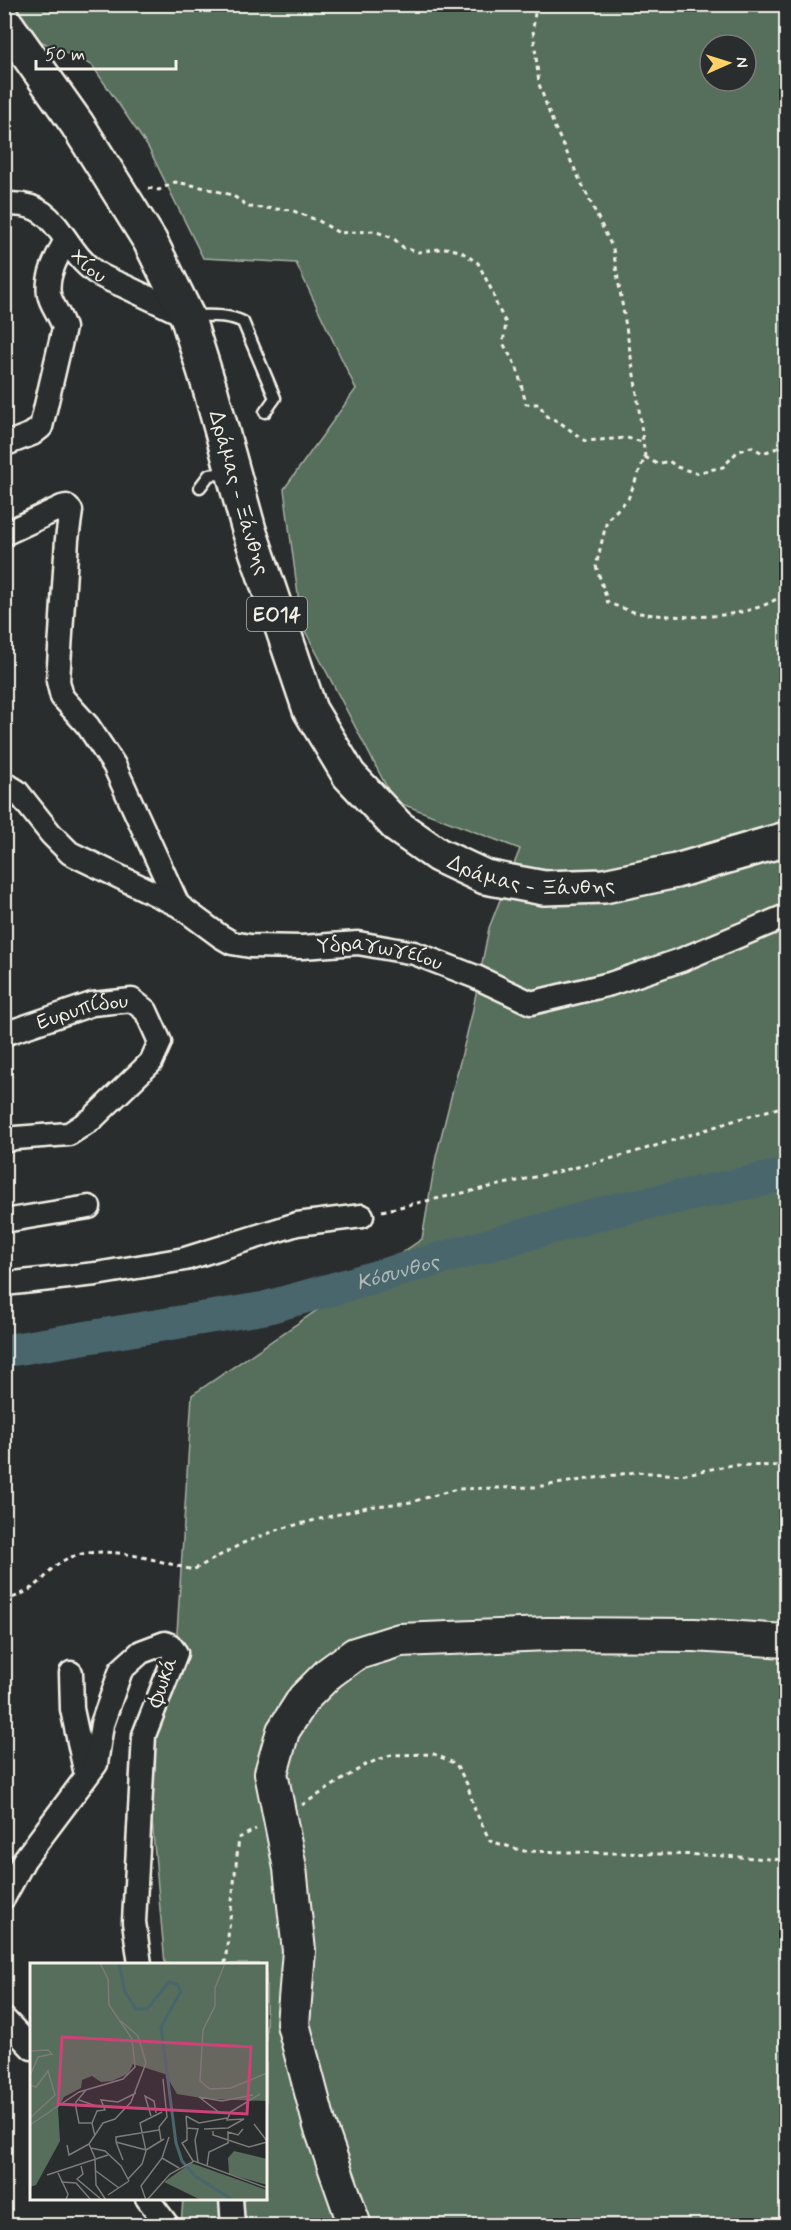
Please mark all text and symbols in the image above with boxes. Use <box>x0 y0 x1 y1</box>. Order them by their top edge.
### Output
scale bar <box>36 33 176 71</box>
north arrow <box>698 33 758 93</box>
text: 50 m <box>45 43 85 67</box>
text: N <box>731 56 752 68</box>
street label: Χίου <box>63 243 111 291</box>
street label: Δράμας - Ξάνθης <box>202 407 276 579</box>
road number: ΕΟ14 <box>247 597 307 631</box>
street label: Δράμας - Ξάνθης <box>443 848 617 903</box>
street label: Υδραγωγείου <box>316 929 447 978</box>
street label: Ευρυπίδου <box>33 987 130 1037</box>
water label: Κόσυνθος <box>353 1247 444 1298</box>
street label: Φωκά <box>141 1653 185 1712</box>
inset map <box>30 1963 267 2200</box>

